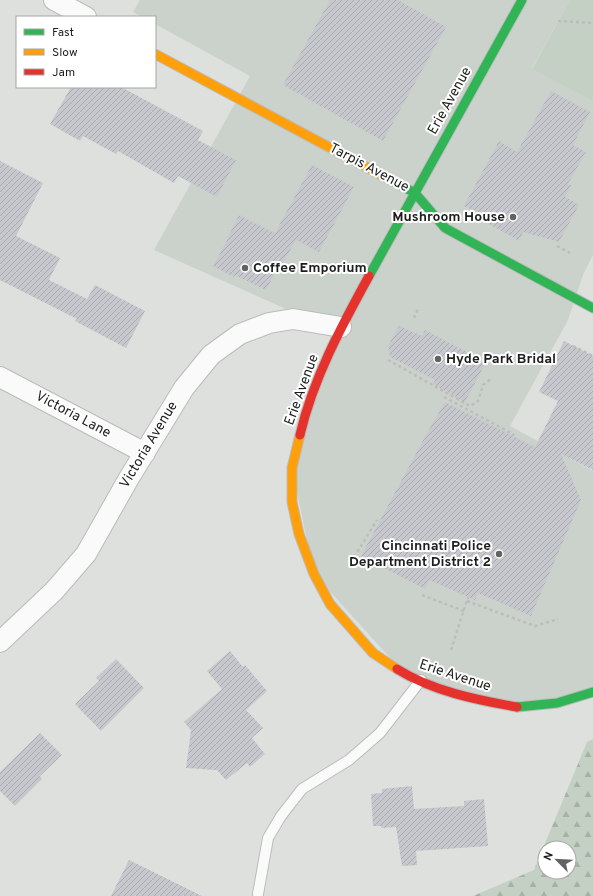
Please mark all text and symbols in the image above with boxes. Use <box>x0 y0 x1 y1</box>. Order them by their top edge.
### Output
legend <box>16 16 156 88</box>
text: Fast <box>52 25 74 41</box>
text: Slow <box>52 45 78 61</box>
street label: Erie Avenue <box>425 64 475 138</box>
text: Jam <box>52 65 75 81</box>
street label: Tarpis Avenue <box>326 140 412 196</box>
place label: Mushroom House <box>392 209 505 226</box>
marker: Mushroom House <box>508 212 518 222</box>
place label: Coffee Emporium <box>253 260 367 277</box>
marker: Coffee Emporium <box>240 263 250 273</box>
place label: Hyde Park Bridal <box>446 351 556 368</box>
street label: Erie Avenue <box>281 352 323 428</box>
marker: Hyde Park Bridal <box>433 354 443 364</box>
street label: Victoria Lane <box>32 388 114 442</box>
street label: Victoria Avenue <box>116 399 182 491</box>
place label: Cincinnati Police Department District 2 <box>349 538 491 571</box>
marker: Cincinnati Police Department District 2 <box>494 549 504 559</box>
street label: Erie Avenue <box>417 656 493 696</box>
north arrow <box>537 840 577 880</box>
text: N <box>541 850 557 863</box>

